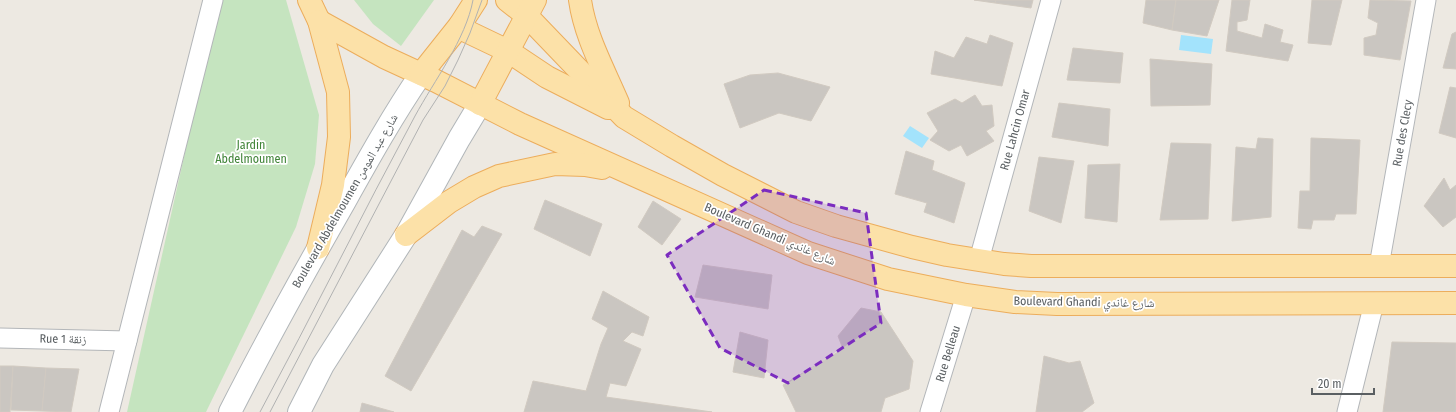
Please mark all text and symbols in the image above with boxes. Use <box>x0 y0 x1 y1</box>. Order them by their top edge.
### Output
street label: Rue Lahcin Omar <box>997 87 1033 172</box>
street label: Rue des Clecy <box>1390 98 1415 167</box>
street label: Boulevard Abdelmoumen شارع عبد المومن <box>289 111 402 291</box>
park label: Jardin Abdelmoumen <box>215 138 287 166</box>
street label: Boulevard Ghandi شارع غاندي <box>701 200 838 271</box>
street label: Boulevard Ghandi شارع غاندي <box>1013 294 1155 313</box>
street label: Rue Belleau <box>933 324 963 384</box>
street label: Rue 1 زنقة <box>39 332 87 346</box>
scale bar <box>1312 370 1374 396</box>
text: 20 m <box>1318 377 1342 391</box>

